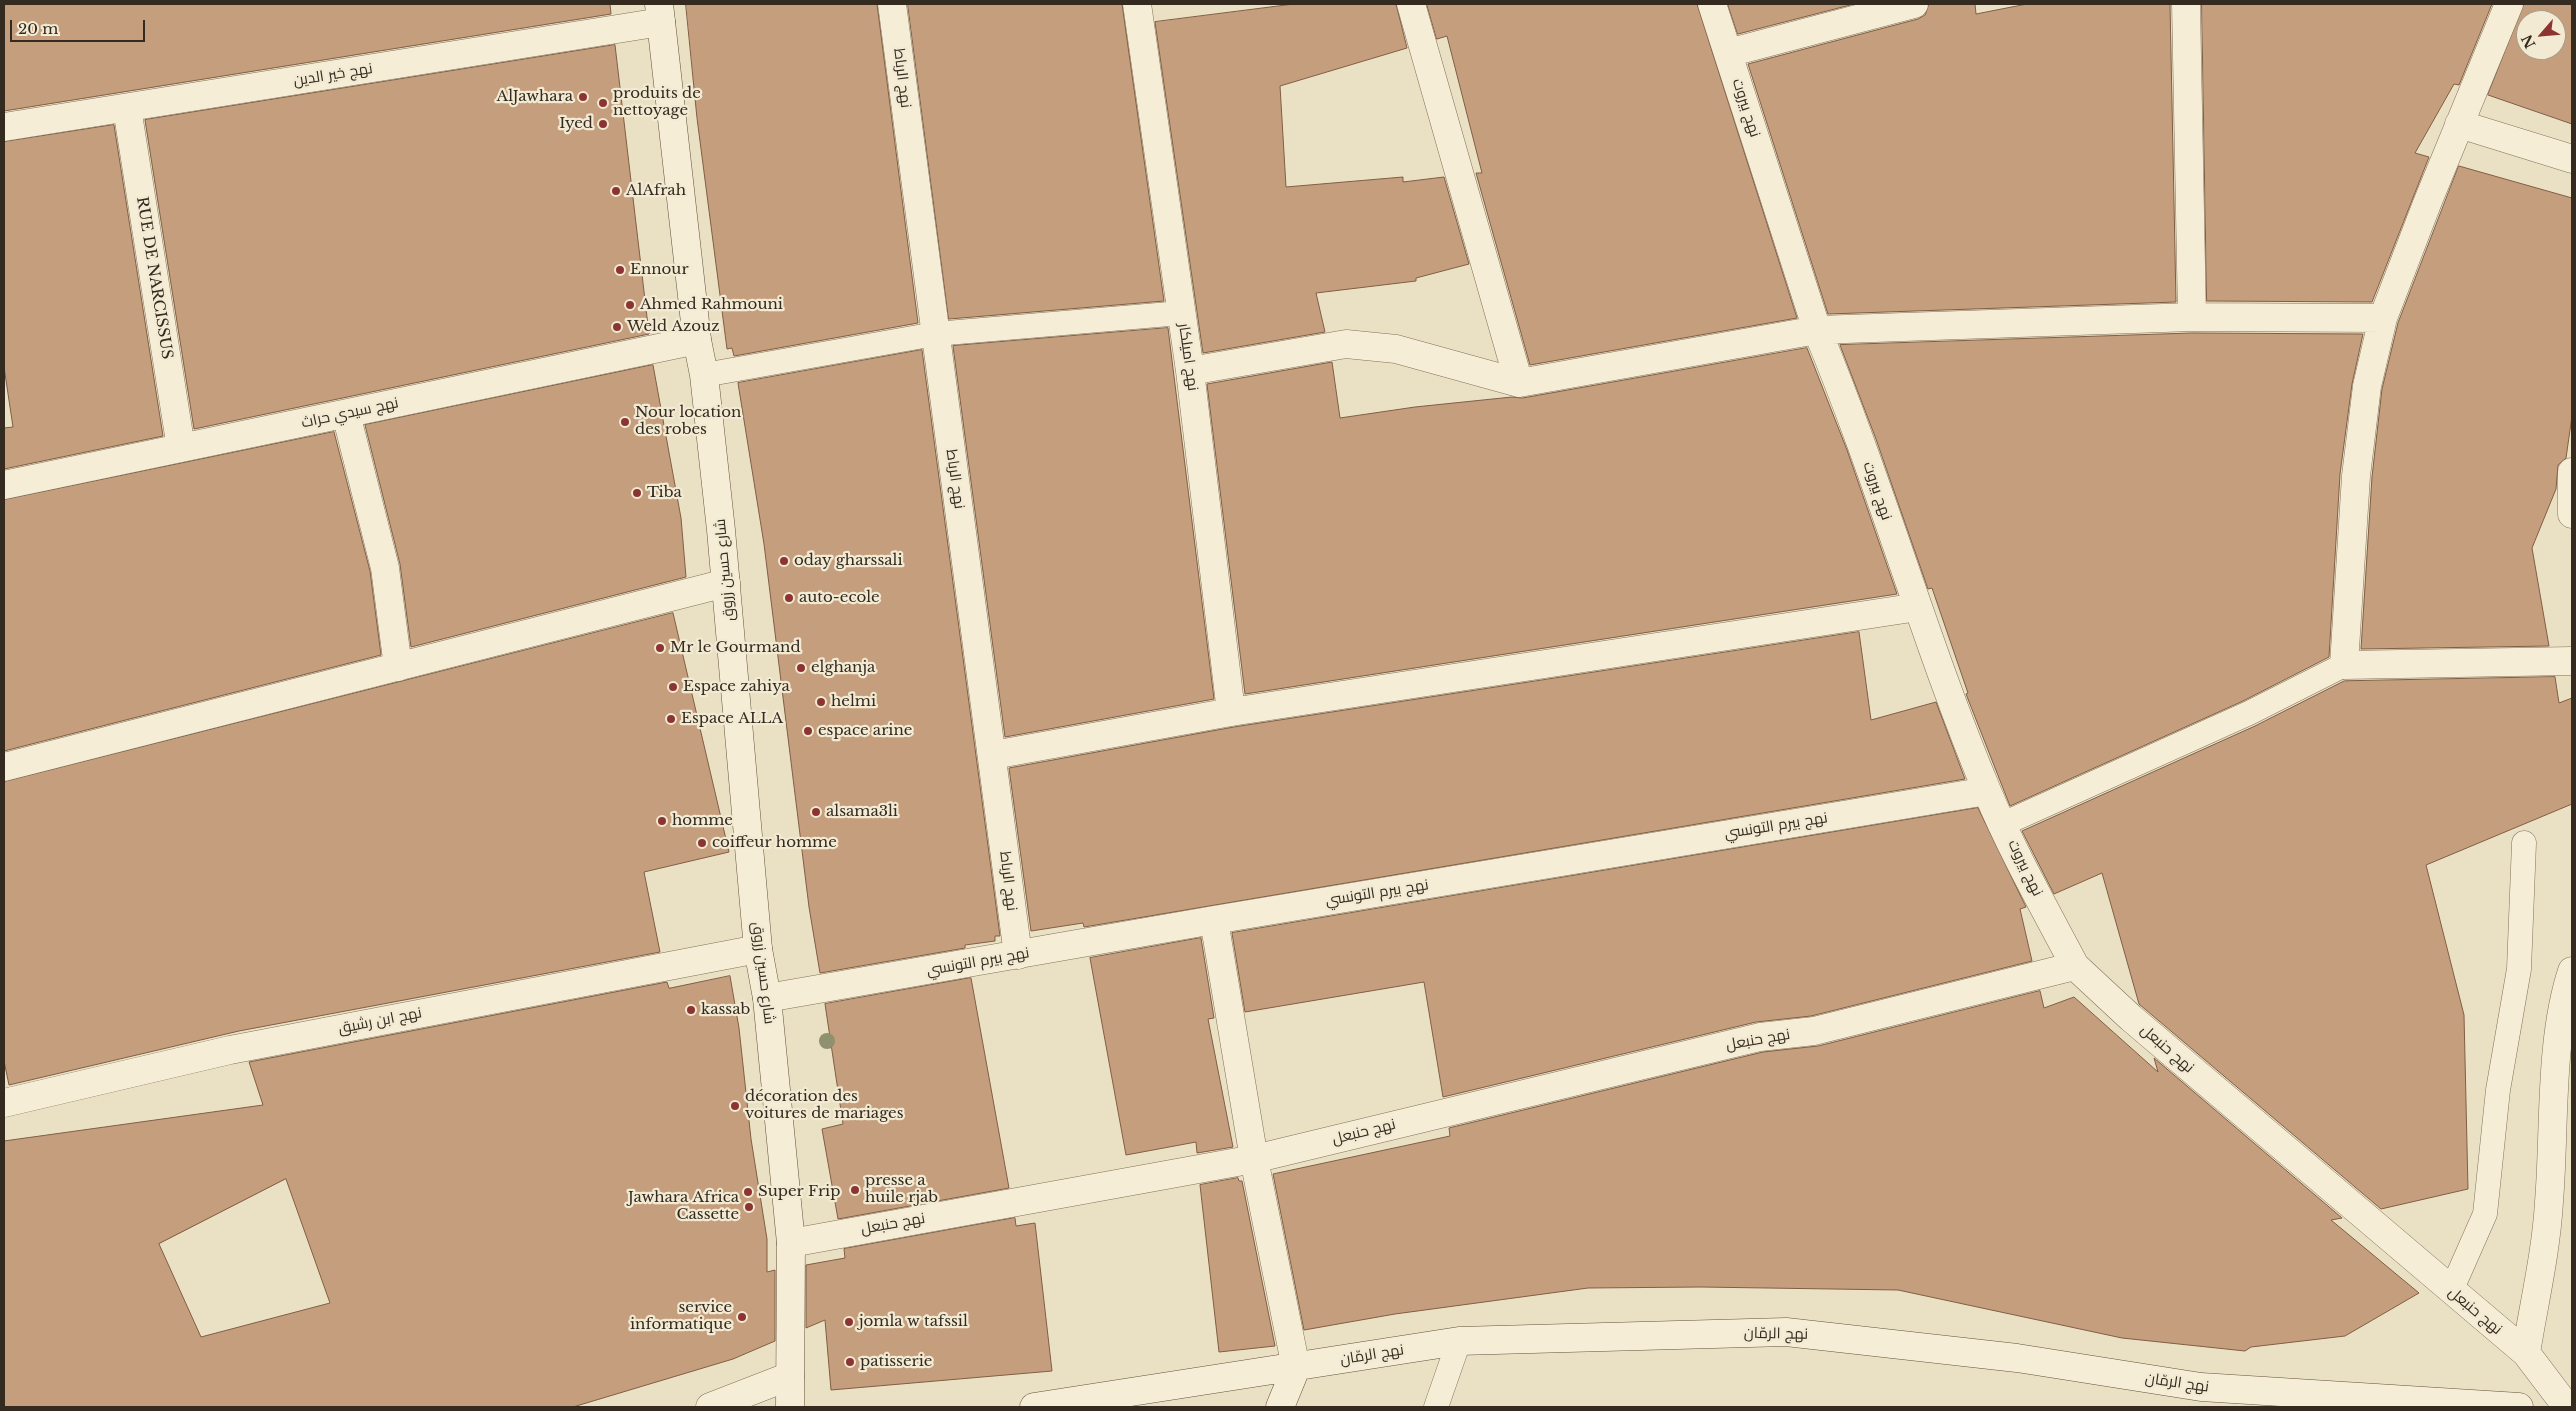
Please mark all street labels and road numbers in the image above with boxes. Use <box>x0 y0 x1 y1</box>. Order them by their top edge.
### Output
street label: نهج الرباط <box>889 47 915 109</box>
street label: نهج خير الدين <box>292 60 374 90</box>
street label: نهج بيروت <box>1728 76 1764 140</box>
street label: RUE DE NARCISSUS <box>132 195 176 361</box>
street label: نهج اميلكار <box>1174 322 1202 392</box>
street label: نهج سيدي حراث <box>300 394 400 432</box>
street label: نهج الرباط <box>942 448 968 510</box>
street label: نهج بيروت <box>1859 459 1895 523</box>
street label: شارع حسين زروق <box>712 518 738 622</box>
street label: نهج بيرم التونسي <box>1723 809 1829 843</box>
street label: نهج بيروت <box>2004 837 2046 899</box>
street label: نهج الرباط <box>995 850 1021 912</box>
street label: نهج بيرم التونسي <box>1324 876 1430 910</box>
street label: شارع حسين زروق <box>748 921 778 1025</box>
street label: نهج بيرم التونسي <box>925 944 1031 980</box>
street label: نهج ابن رشيق <box>337 1004 423 1038</box>
street label: نهج حنبعل <box>2137 1021 2197 1077</box>
street label: نهج حنبعل <box>1725 1026 1791 1054</box>
street label: نهج حنبعل <box>1330 1115 1398 1149</box>
street label: نهج حنبعل <box>860 1210 926 1238</box>
street label: نهج حنبعل <box>2444 1283 2506 1339</box>
street label: نهج الرمّان <box>1744 1324 1808 1344</box>
street label: نهج الرمّان <box>1339 1341 1405 1369</box>
street label: نهج الرمّان <box>2144 1370 2210 1396</box>

